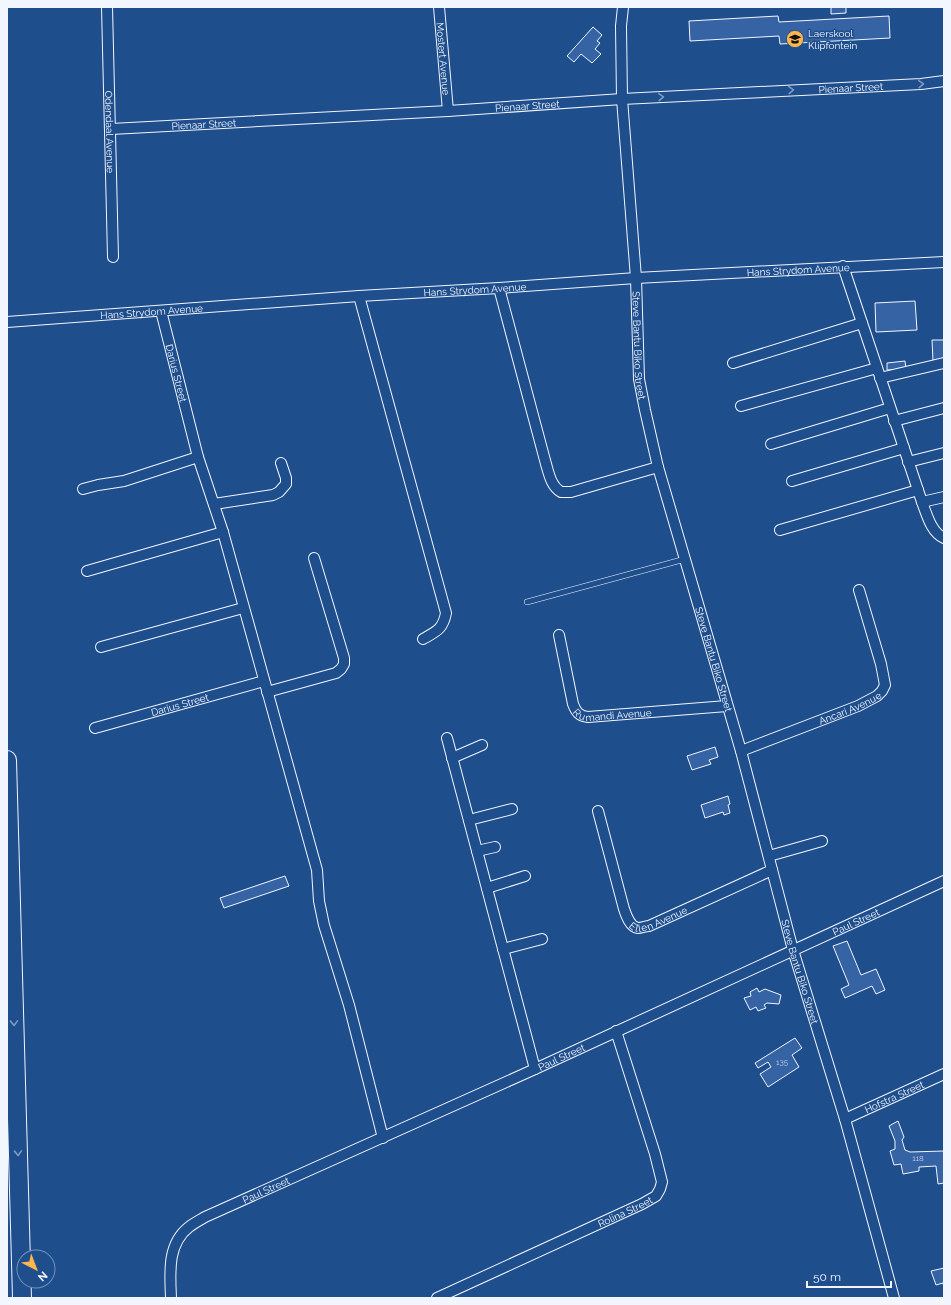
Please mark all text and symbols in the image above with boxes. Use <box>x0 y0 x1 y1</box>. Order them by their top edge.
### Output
street label: Mostert Avenue <box>435 22 452 96</box>
place label: Laerskool Klipfontein <box>808 28 858 51</box>
school or university icon: Laerskool Klipfontein <box>785 29 805 49</box>
one-way arrow <box>918 79 924 88</box>
street label: Pienaar Street <box>818 80 884 95</box>
one-way arrow <box>788 86 794 95</box>
street label: Odendaal Avenue <box>104 91 116 173</box>
one-way arrow <box>658 93 664 101</box>
street label: Pienaar Street <box>495 98 561 113</box>
street label: Pienaar Street <box>171 117 237 131</box>
street label: Hans Strydom Avenue <box>747 261 850 278</box>
street label: Hans Strydom Avenue <box>423 281 527 298</box>
street label: Steve Bantu Biko Street <box>631 291 648 401</box>
street label: Hans Strydom Avenue <box>100 302 203 321</box>
street label: Darius Street <box>164 343 190 404</box>
street label: Steve Bantu Biko Street <box>694 606 735 713</box>
street label: Ancari Avenue <box>817 690 883 726</box>
street label: Darius Street <box>150 691 210 718</box>
street label: Rumandi Avenue <box>571 706 652 723</box>
street label: Ellen Avenue <box>627 904 689 934</box>
street label: Paul Street <box>831 906 881 937</box>
street label: Steve Bantu Biko Street <box>780 918 821 1026</box>
one-way arrow <box>10 1020 18 1026</box>
street label: Paul Street <box>536 1041 587 1072</box>
house number: 135 <box>776 1057 789 1067</box>
street label: Hofstra Street <box>863 1078 926 1115</box>
one-way arrow <box>14 1150 22 1156</box>
house number: 118 <box>912 1153 924 1163</box>
street label: Paul Street <box>241 1174 292 1205</box>
street label: Rolina Street <box>596 1193 655 1229</box>
north arrow <box>16 1249 56 1289</box>
scale bar <box>807 1263 891 1289</box>
text: N <box>35 1268 50 1284</box>
text: 50 m <box>813 1270 841 1284</box>

